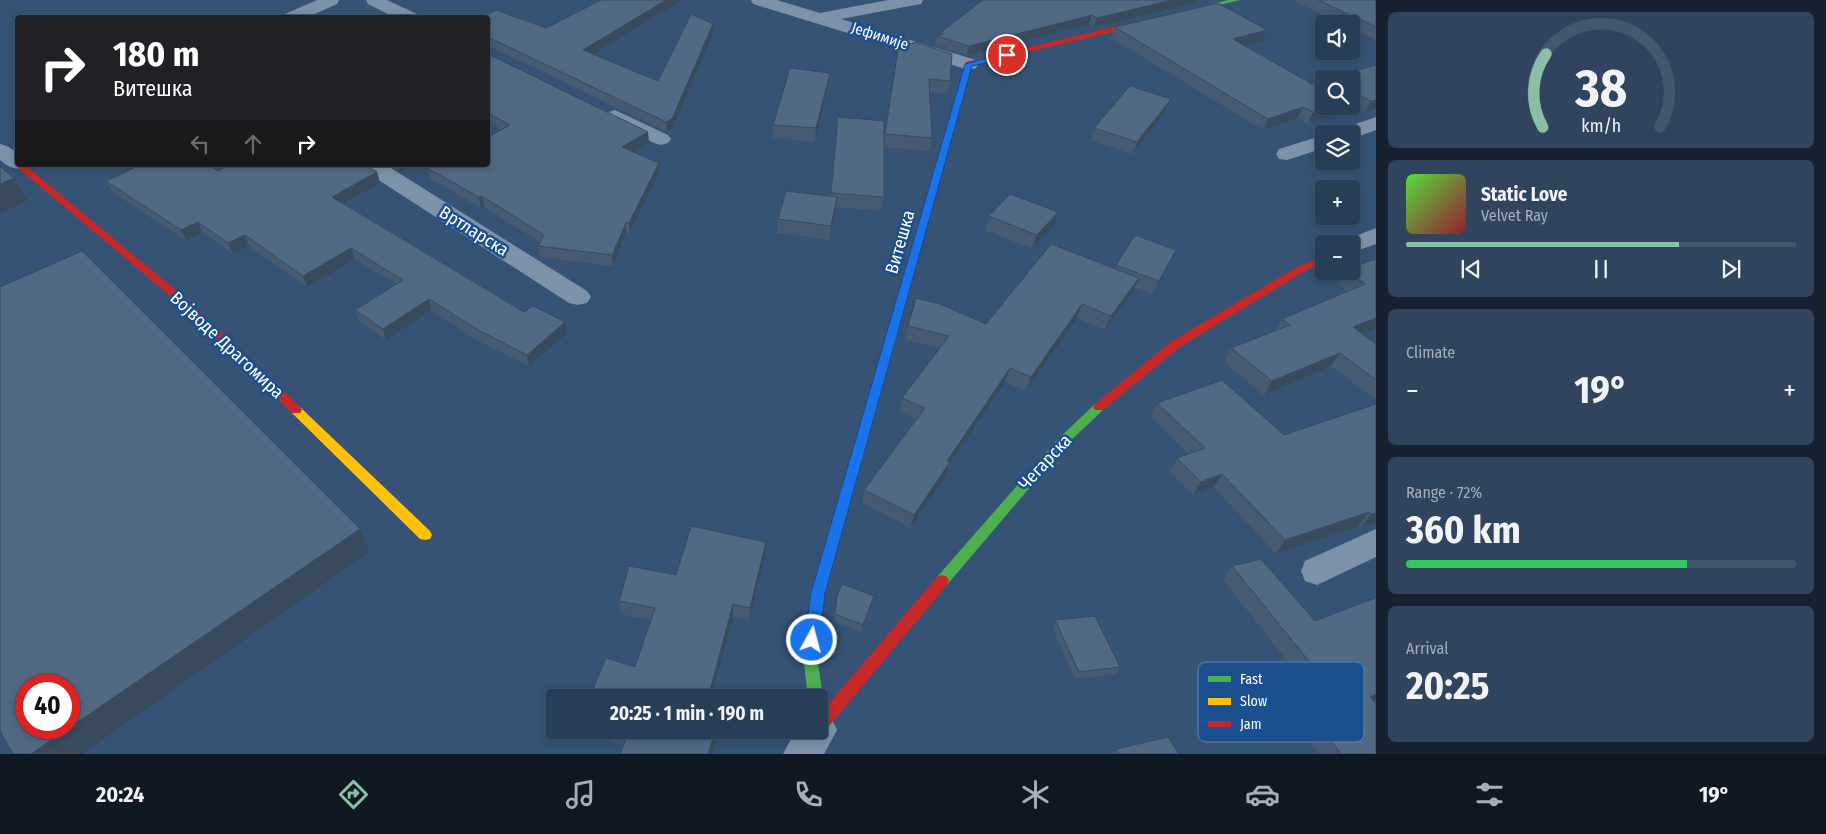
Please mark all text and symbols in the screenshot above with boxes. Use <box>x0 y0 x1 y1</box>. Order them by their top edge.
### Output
map controls <box>1315 15 1360 280</box>
button: sound <box>1315 15 1360 60</box>
street label: Јефимије <box>849 18 911 54</box>
text: 180 m <box>113 33 199 75</box>
pin <box>986 34 1028 76</box>
icon: right <box>30 35 95 100</box>
icon: arrive <box>993 41 1021 69</box>
text: 38 <box>1574 57 1627 120</box>
button: search <box>1315 70 1360 115</box>
text: Витешка <box>113 75 193 102</box>
text: km/h <box>1581 115 1621 137</box>
button: layers <box>1315 125 1360 170</box>
icon: left <box>186 130 214 158</box>
icon: ahead <box>239 130 267 158</box>
icon: right <box>292 130 320 158</box>
button: + <box>1315 180 1360 225</box>
text: Static Love <box>1481 183 1568 206</box>
street label: Вртларска <box>435 201 513 261</box>
text: Velvet Ray <box>1481 206 1548 225</box>
street label: Витешка <box>880 207 920 276</box>
button: − <box>1315 235 1360 280</box>
icon: previous <box>1457 255 1485 283</box>
icon: pause <box>1587 255 1615 283</box>
icon: next <box>1717 255 1745 283</box>
street label: Војводе Драгомира <box>166 287 289 403</box>
text: Climate <box>1406 343 1455 362</box>
text: 19° <box>1574 367 1628 413</box>
text: − <box>1406 374 1419 407</box>
text: + <box>1783 374 1796 407</box>
street label: Чегарска <box>1014 429 1076 494</box>
text: Range · 72% <box>1406 483 1482 502</box>
text: 360 km <box>1406 507 1521 553</box>
position arrow <box>785 613 837 665</box>
text: Arrival <box>1406 639 1448 658</box>
legend <box>1198 662 1364 742</box>
text: 20:25 <box>1406 663 1489 709</box>
text: Fast <box>1240 671 1263 688</box>
speed limit sign: 40 <box>15 674 80 739</box>
text: Slow <box>1240 693 1267 710</box>
text: 20:25 · 1 min · 190 m <box>610 702 764 725</box>
text: Jam <box>1240 716 1261 733</box>
icon: directions <box>336 777 371 812</box>
icon: music <box>563 777 598 812</box>
icon: phone <box>791 777 826 812</box>
icon: climate <box>1018 777 1053 812</box>
icon: car <box>1245 777 1280 812</box>
icon: filters <box>1472 777 1507 812</box>
text: 20:24 <box>96 781 144 808</box>
text: 19° <box>1699 781 1730 808</box>

